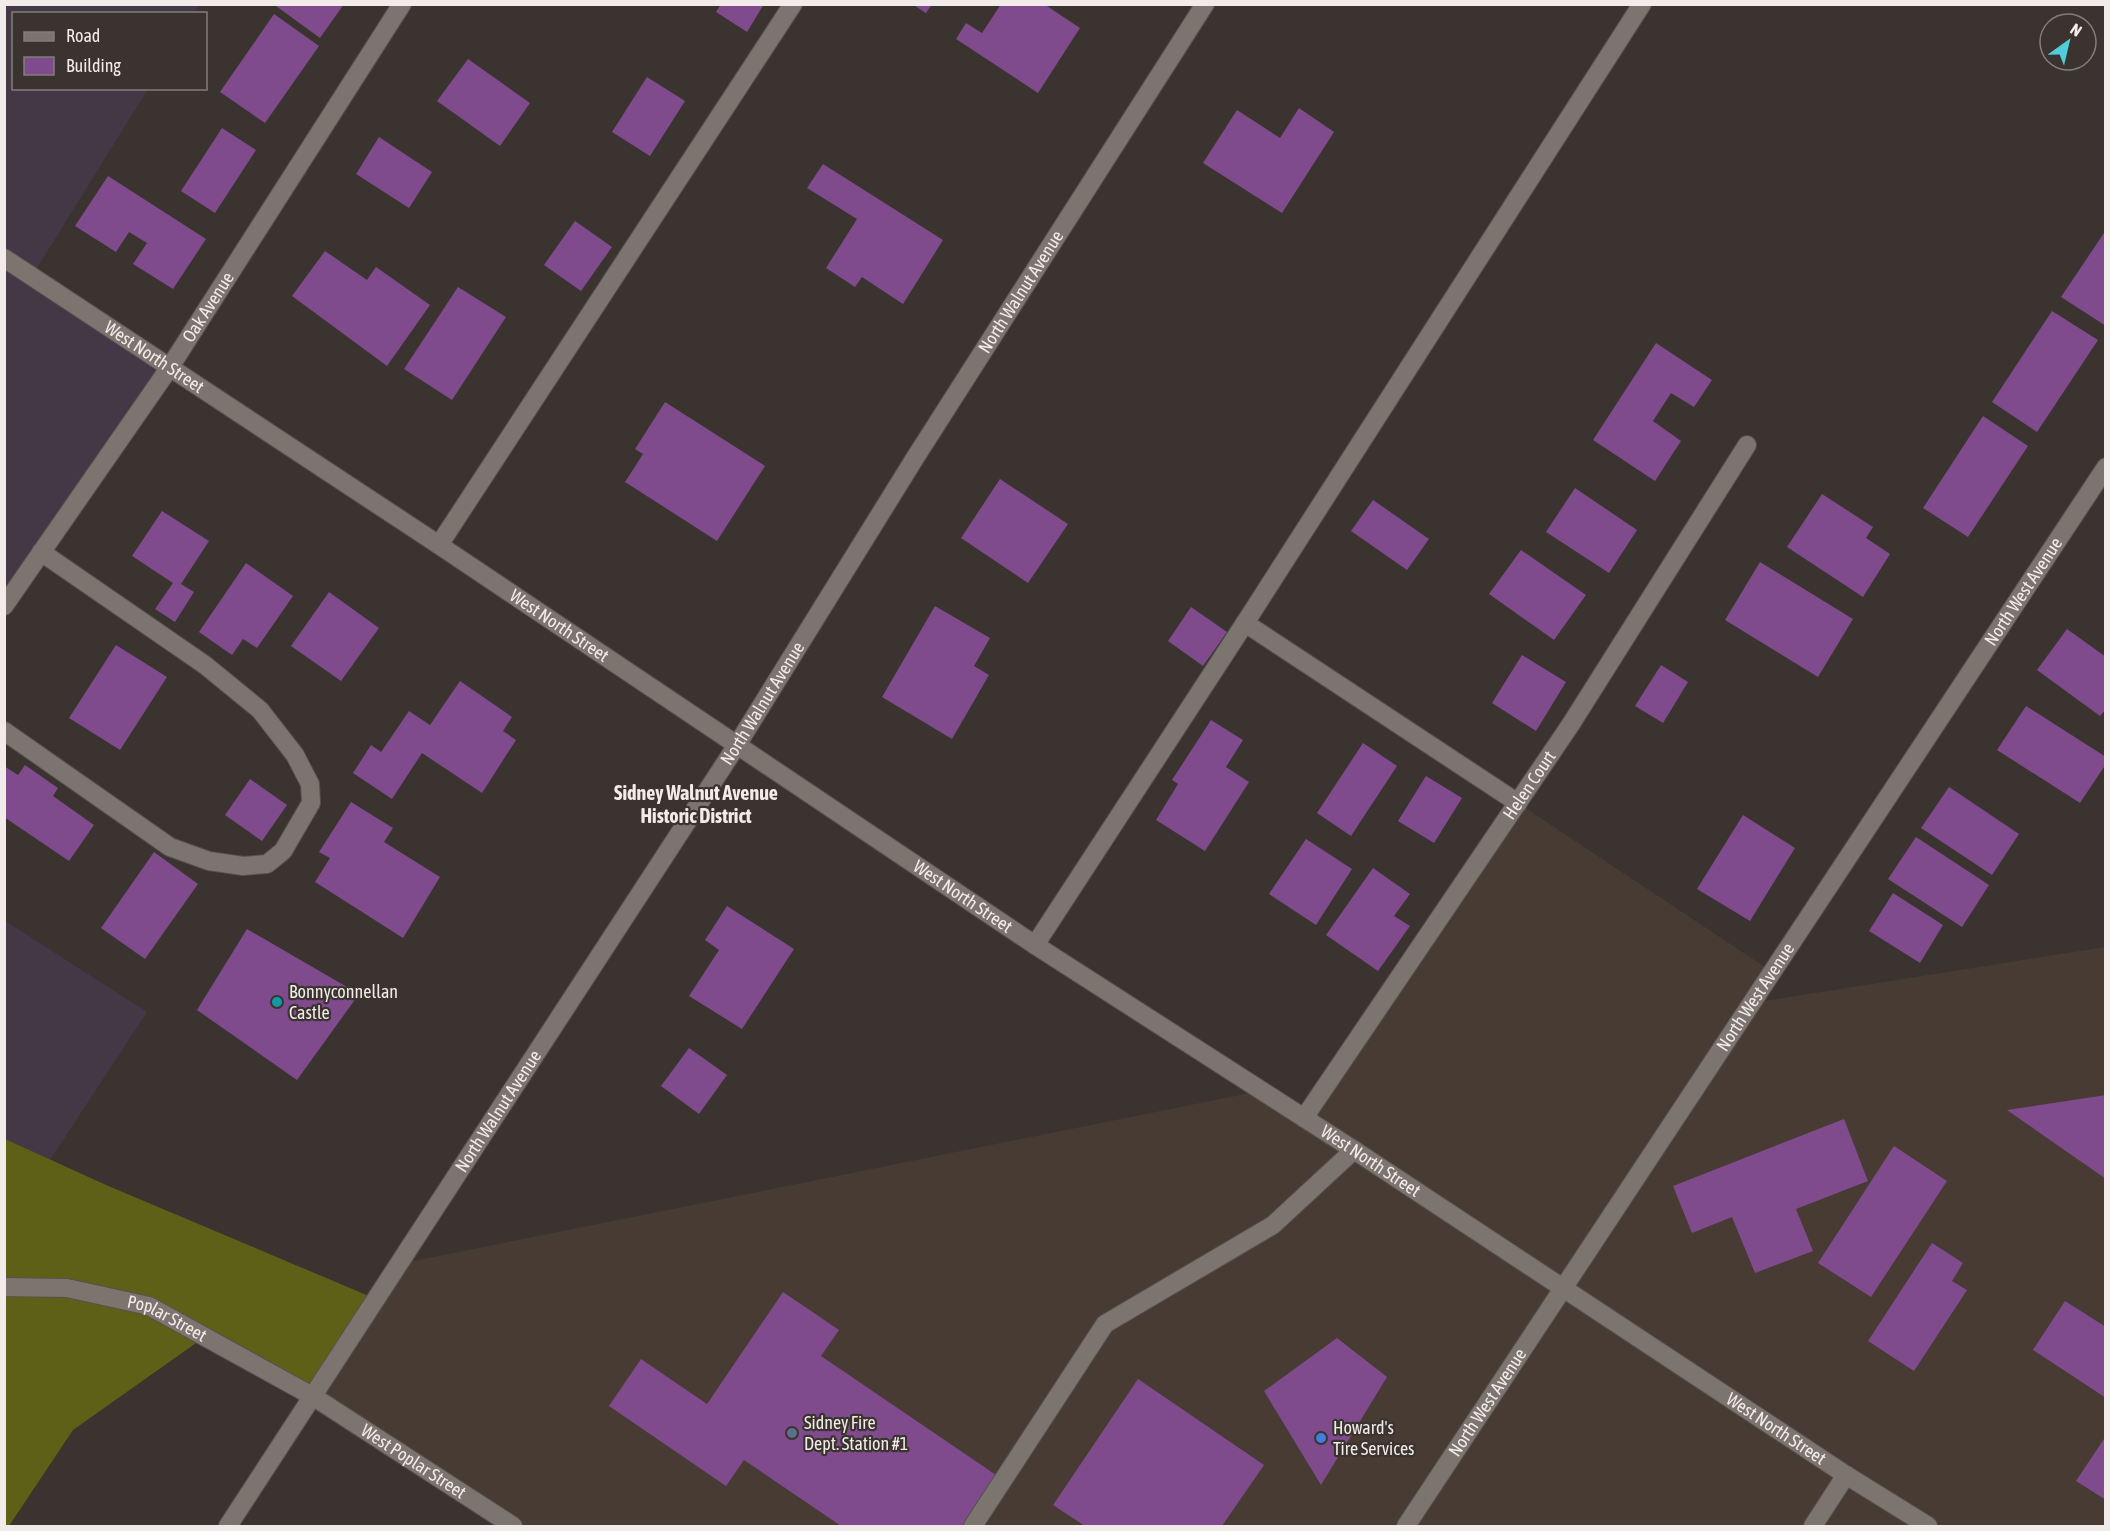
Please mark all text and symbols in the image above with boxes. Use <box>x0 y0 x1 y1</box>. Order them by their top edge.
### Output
legend <box>12 12 207 90</box>
north arrow <box>2038 12 2098 72</box>
text: N <box>2067 19 2085 40</box>
text: Road <box>66 25 100 46</box>
text: Building <box>66 55 121 76</box>
street label: North Walnut Avenue <box>974 226 1068 357</box>
street label: Oak Avenue <box>178 268 238 346</box>
street label: West North Street <box>101 316 208 397</box>
street label: North West Avenue <box>1980 533 2066 649</box>
street label: West North Street <box>506 585 613 666</box>
street label: North Walnut Avenue <box>716 638 808 769</box>
street label: Helen Court <box>1498 747 1560 823</box>
district label: Sidney Walnut Avenue Historic District <box>614 781 778 827</box>
street label: West North Street <box>910 855 1017 937</box>
street label: North West Avenue <box>1712 939 1798 1055</box>
place label: Bonnyconnellan Castle <box>289 981 398 1023</box>
marker: Bonnyconnellan Castle <box>270 995 284 1009</box>
street label: North Walnut Avenue <box>450 1046 545 1176</box>
street label: West North Street <box>1317 1120 1425 1201</box>
street label: Poplar Street <box>125 1291 210 1346</box>
street label: North West Avenue <box>1444 1344 1530 1460</box>
street label: West North Street <box>1723 1388 1830 1469</box>
place label: Sidney Fire Dept. Station #1 <box>804 1412 908 1454</box>
place label: Howard's Tire Services <box>1333 1417 1414 1459</box>
street label: West Poplar Street <box>357 1419 470 1503</box>
marker: Sidney Fire Dept. Station #1 <box>785 1426 799 1440</box>
marker: Howard's Tire Services <box>1314 1431 1328 1445</box>

